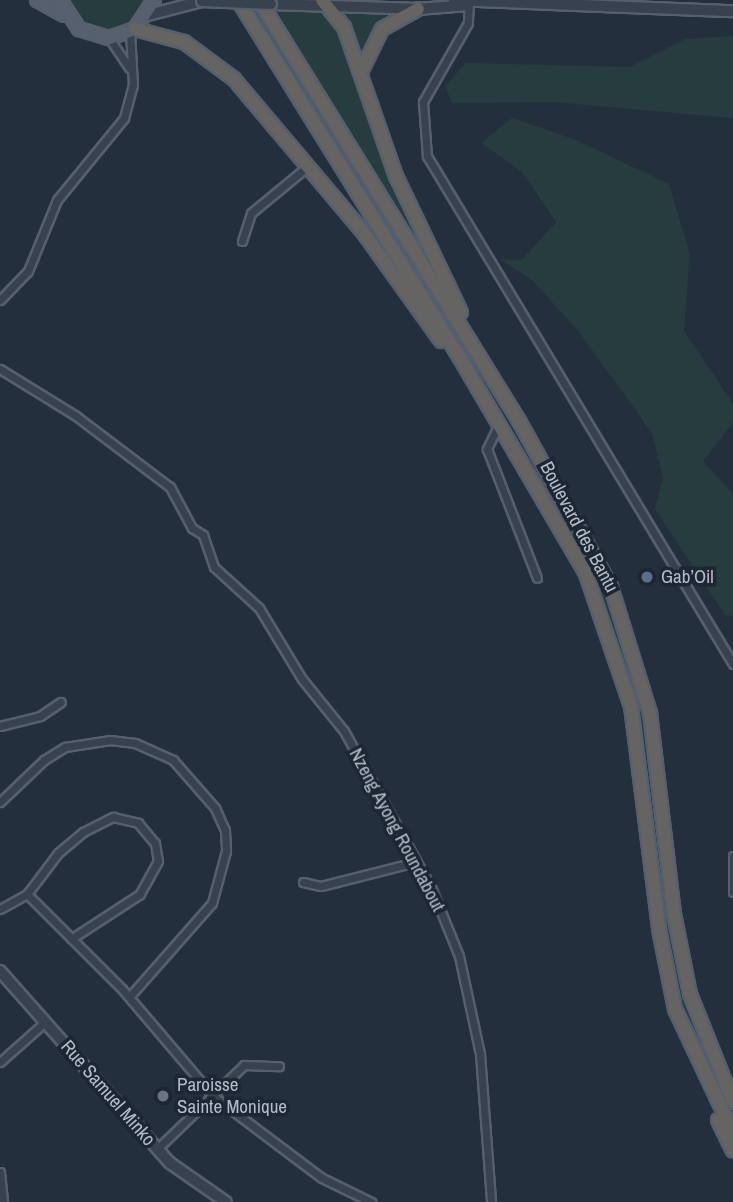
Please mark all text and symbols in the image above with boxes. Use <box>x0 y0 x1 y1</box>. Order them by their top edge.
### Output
street label: Boulevard des Bantu <box>535 458 623 596</box>
place label: Gab’Oil <box>661 566 714 588</box>
marker: Gab’Oil <box>639 569 655 585</box>
street label: Nzeng Ayong Roundabout <box>344 744 450 916</box>
street label: Rue Samuel Minko <box>56 1036 160 1150</box>
place label: Paroisse Sainte Monique <box>177 1074 287 1118</box>
marker: Paroisse Sainte Monique <box>155 1088 171 1104</box>

